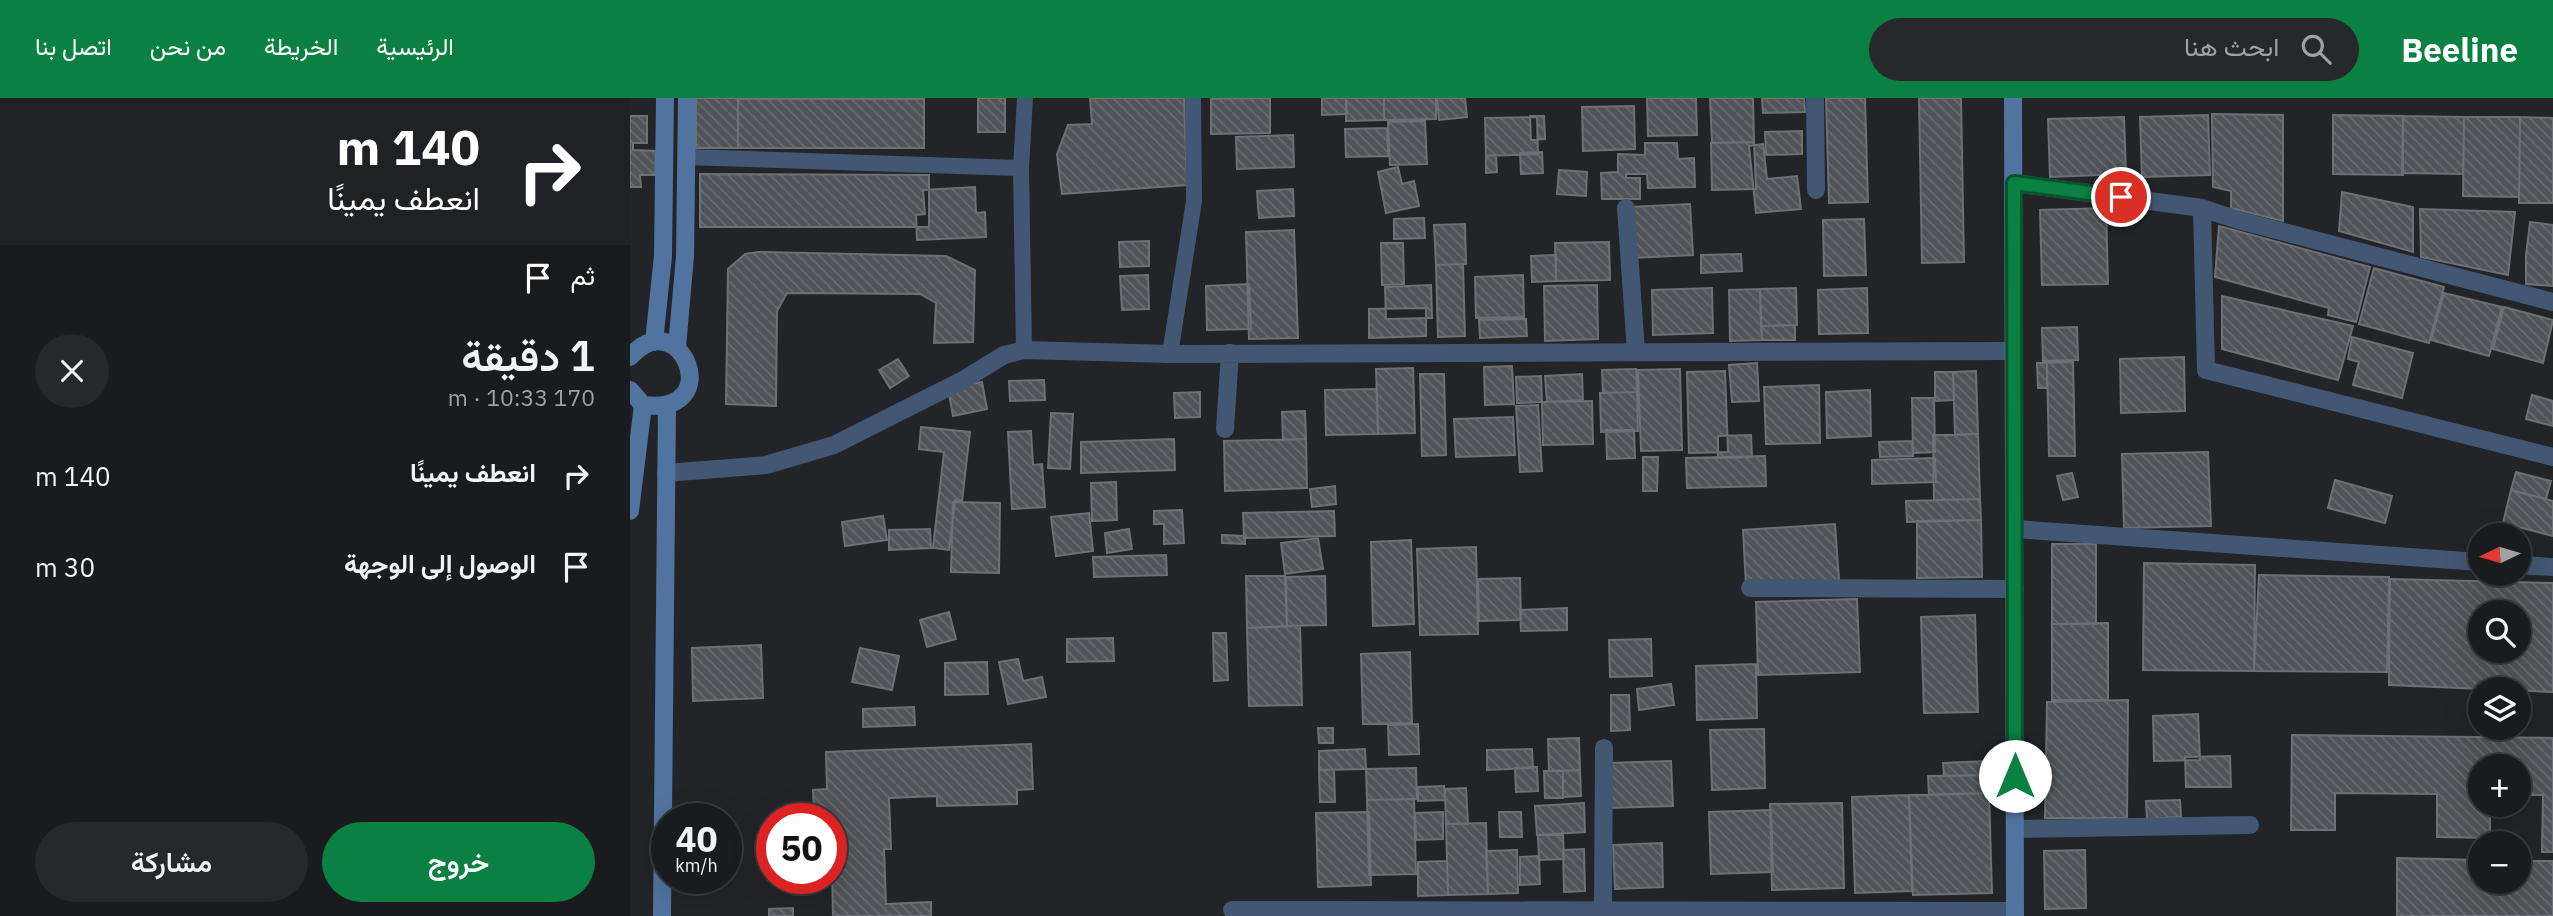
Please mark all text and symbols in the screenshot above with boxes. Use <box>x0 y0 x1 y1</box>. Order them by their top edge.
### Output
search box <box>1869 18 2359 81</box>
text: Beeline <box>2401 28 2518 71</box>
text: ابحث هنا <box>2184 29 2279 63</box>
text: اتصل بنا <box>35 30 112 62</box>
text: من نحن <box>150 30 226 62</box>
text: الخريطة <box>264 30 338 62</box>
text: الرئيسية <box>376 30 454 62</box>
icon: search <box>2297 30 2335 68</box>
text: 140 m <box>336 115 480 178</box>
icon: right <box>504 126 595 217</box>
pin <box>2091 167 2151 227</box>
text: انعطف يمينًا <box>327 177 480 219</box>
icon: arrive <box>2102 178 2140 216</box>
text: ثم <box>571 258 595 292</box>
icon: arrive <box>519 259 557 297</box>
text: 1 دقيقة <box>461 328 595 383</box>
button: close <box>35 334 109 408</box>
text: 170 m · 10:33 <box>448 382 595 412</box>
text: انعطف يمينًا <box>410 455 536 489</box>
icon: right <box>557 457 595 495</box>
text: 140 m <box>35 459 111 493</box>
north arrow <box>2468 523 2530 586</box>
map controls <box>2468 523 2531 894</box>
text: الوصول إلى الوجهة <box>344 546 536 580</box>
icon: arrive <box>557 548 595 586</box>
text: 30 m <box>35 550 95 584</box>
button: search <box>2468 600 2531 663</box>
button: layers <box>2468 677 2531 740</box>
position arrow <box>1978 739 2052 813</box>
button: + <box>2468 754 2531 817</box>
speed limit sign: 50 <box>756 803 847 894</box>
text: 40 <box>675 816 718 862</box>
button: مشاركة <box>35 822 308 902</box>
button: خروج <box>322 822 595 902</box>
button: − <box>2468 831 2531 894</box>
text: km/h <box>675 854 718 877</box>

